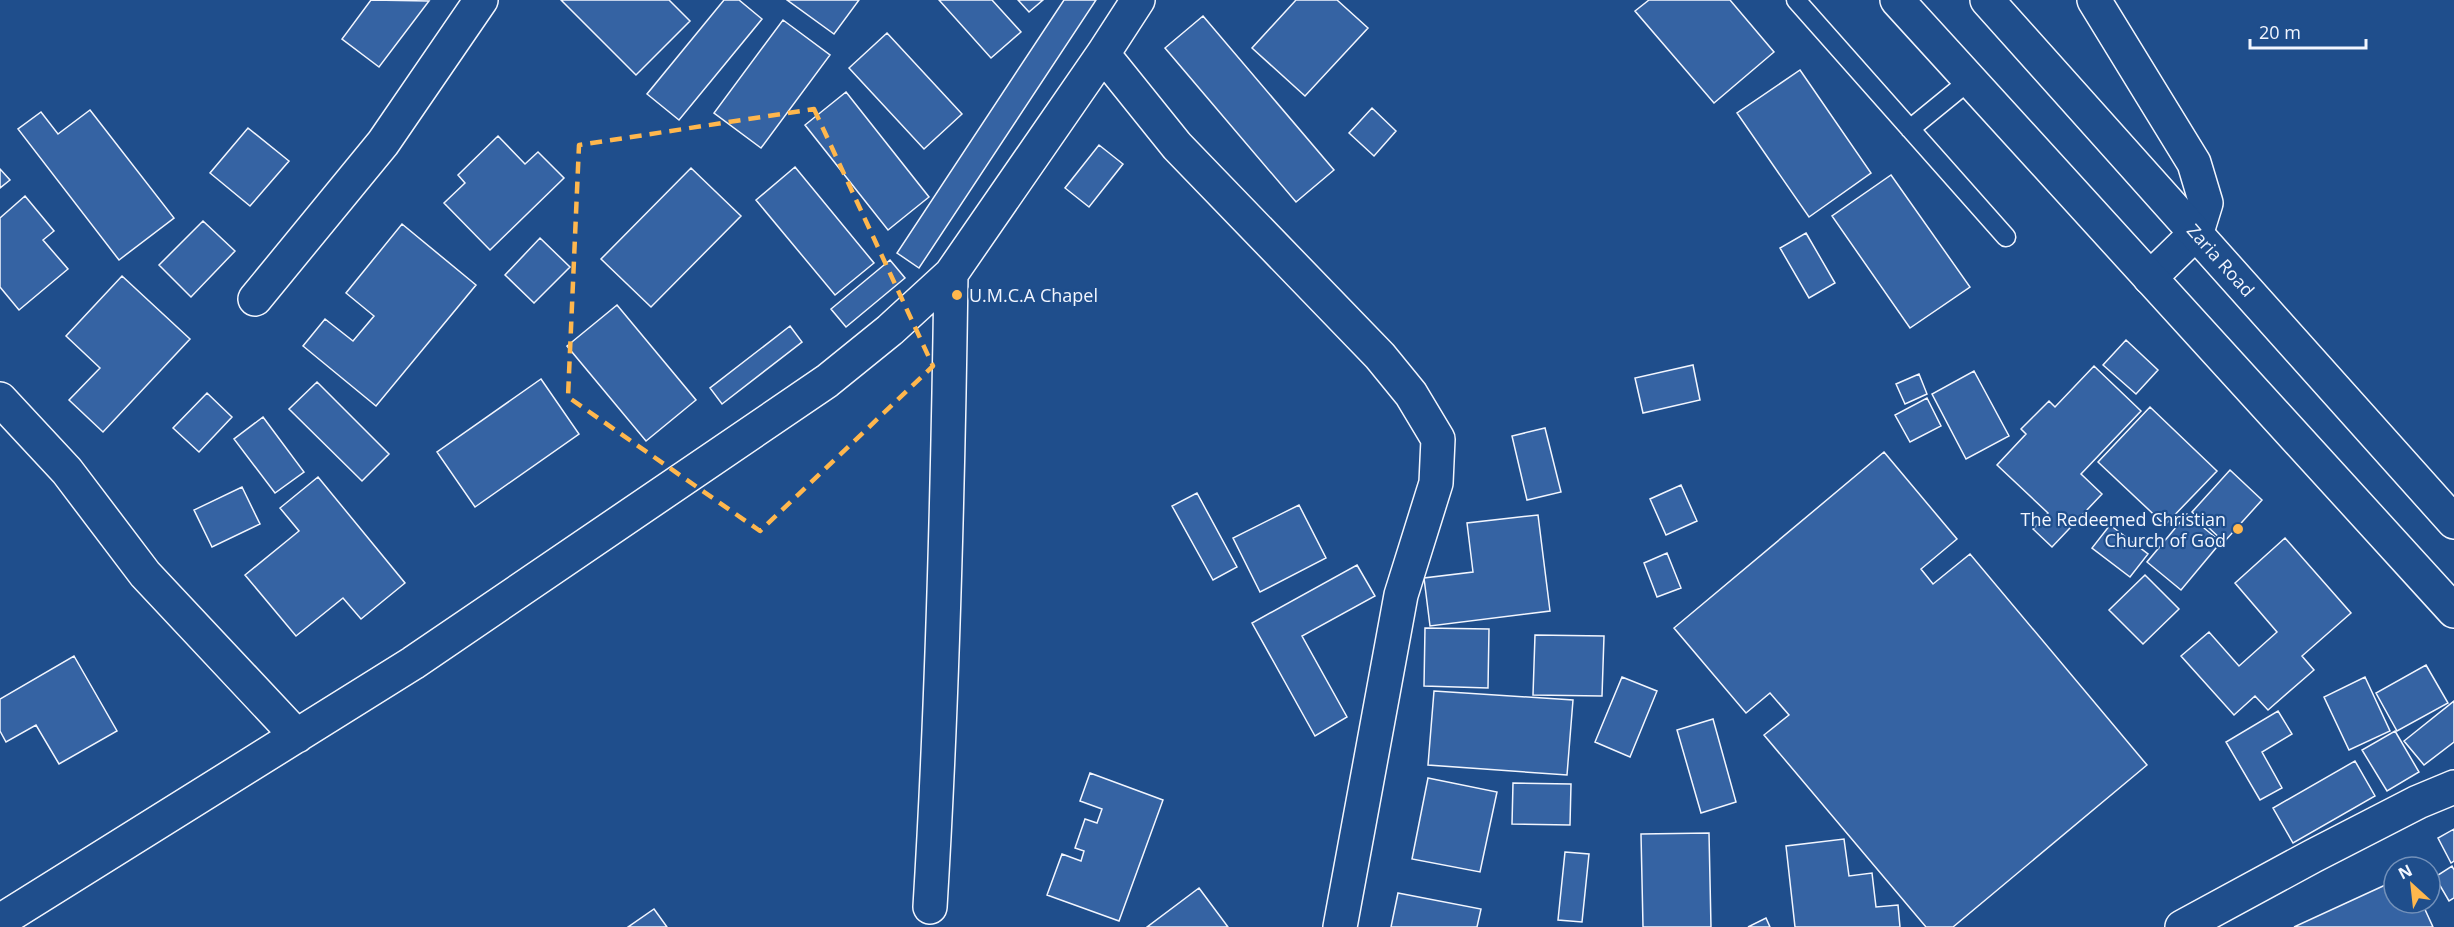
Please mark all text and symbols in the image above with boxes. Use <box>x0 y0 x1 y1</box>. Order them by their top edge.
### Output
scale bar <box>2250 12 2366 50</box>
text: 20 m <box>2259 20 2301 44</box>
street label: Zaria Road <box>2182 219 2260 301</box>
place label: U.M.C.A Chapel <box>969 283 1098 307</box>
marker: U.M.C.A Chapel <box>950 288 964 302</box>
place label: The Redeemed Christian Church of God <box>2021 507 2226 552</box>
marker: The Redeemed Christian Church of God <box>2231 522 2245 536</box>
north arrow <box>2382 855 2442 915</box>
text: N <box>2394 859 2416 884</box>

